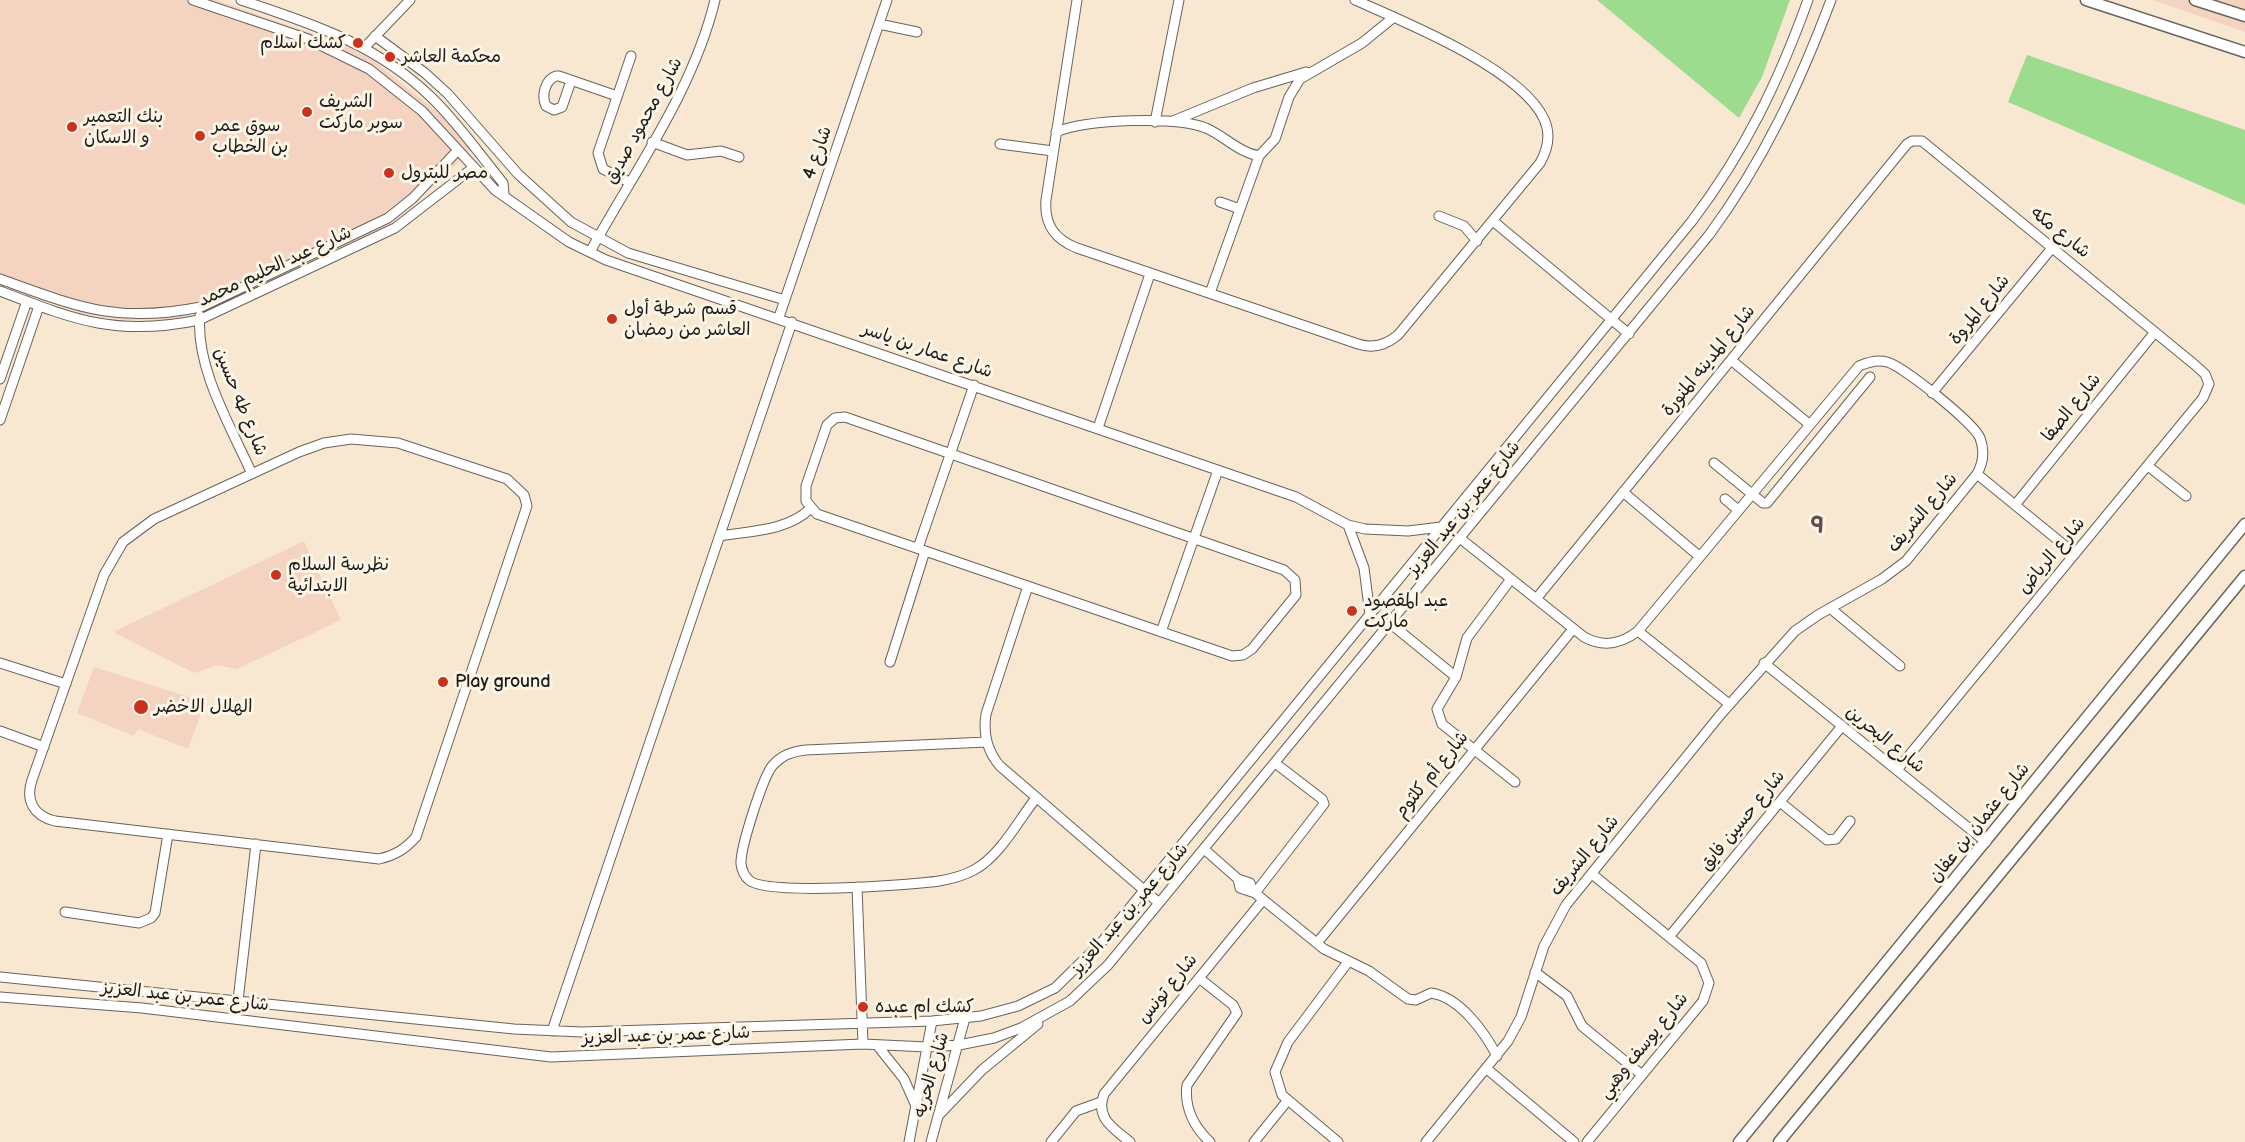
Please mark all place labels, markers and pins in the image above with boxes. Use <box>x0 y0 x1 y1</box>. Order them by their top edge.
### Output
place label: كشك اسلام <box>260 32 346 54</box>
marker: كشك اسلام <box>351 36 365 50</box>
place label: محكمة العاشر <box>402 46 501 68</box>
marker: محكمة العاشر <box>383 50 397 64</box>
place label: الشريف سوبر ماركت <box>319 91 403 134</box>
marker: الشريف سوبر ماركت <box>300 105 314 119</box>
place label: بنك التعمير و الاسكان <box>84 106 163 148</box>
place label: سوق عمر بن الخطاب <box>212 115 288 158</box>
marker: بنك التعمير و الاسكان <box>65 120 79 134</box>
marker: سوق عمر بن الخطاب <box>193 129 207 143</box>
place label: مصر للبترول <box>401 162 488 184</box>
marker: مصر للبترول <box>382 166 396 180</box>
place label: قسم شرطة أول العاشر من رمضان <box>624 298 750 340</box>
marker: قسم شرطة أول العاشر من رمضان <box>605 312 619 326</box>
place label: نظرسة السلام الابتدائية <box>288 554 389 596</box>
marker: نظرسة السلام الابتدائية <box>269 568 283 582</box>
place label: عبد المقصود ماركت <box>1364 590 1448 632</box>
marker: عبد المقصود ماركت <box>1345 604 1359 618</box>
place label: Play ground <box>455 671 550 693</box>
marker: Play ground <box>436 675 450 689</box>
place label: الهلال الاخضر <box>154 696 253 718</box>
marker: الهلال الاخضر <box>132 698 150 716</box>
place label: كشك ام عبده <box>875 996 974 1018</box>
marker: كشك ام عبده <box>856 1000 870 1014</box>

